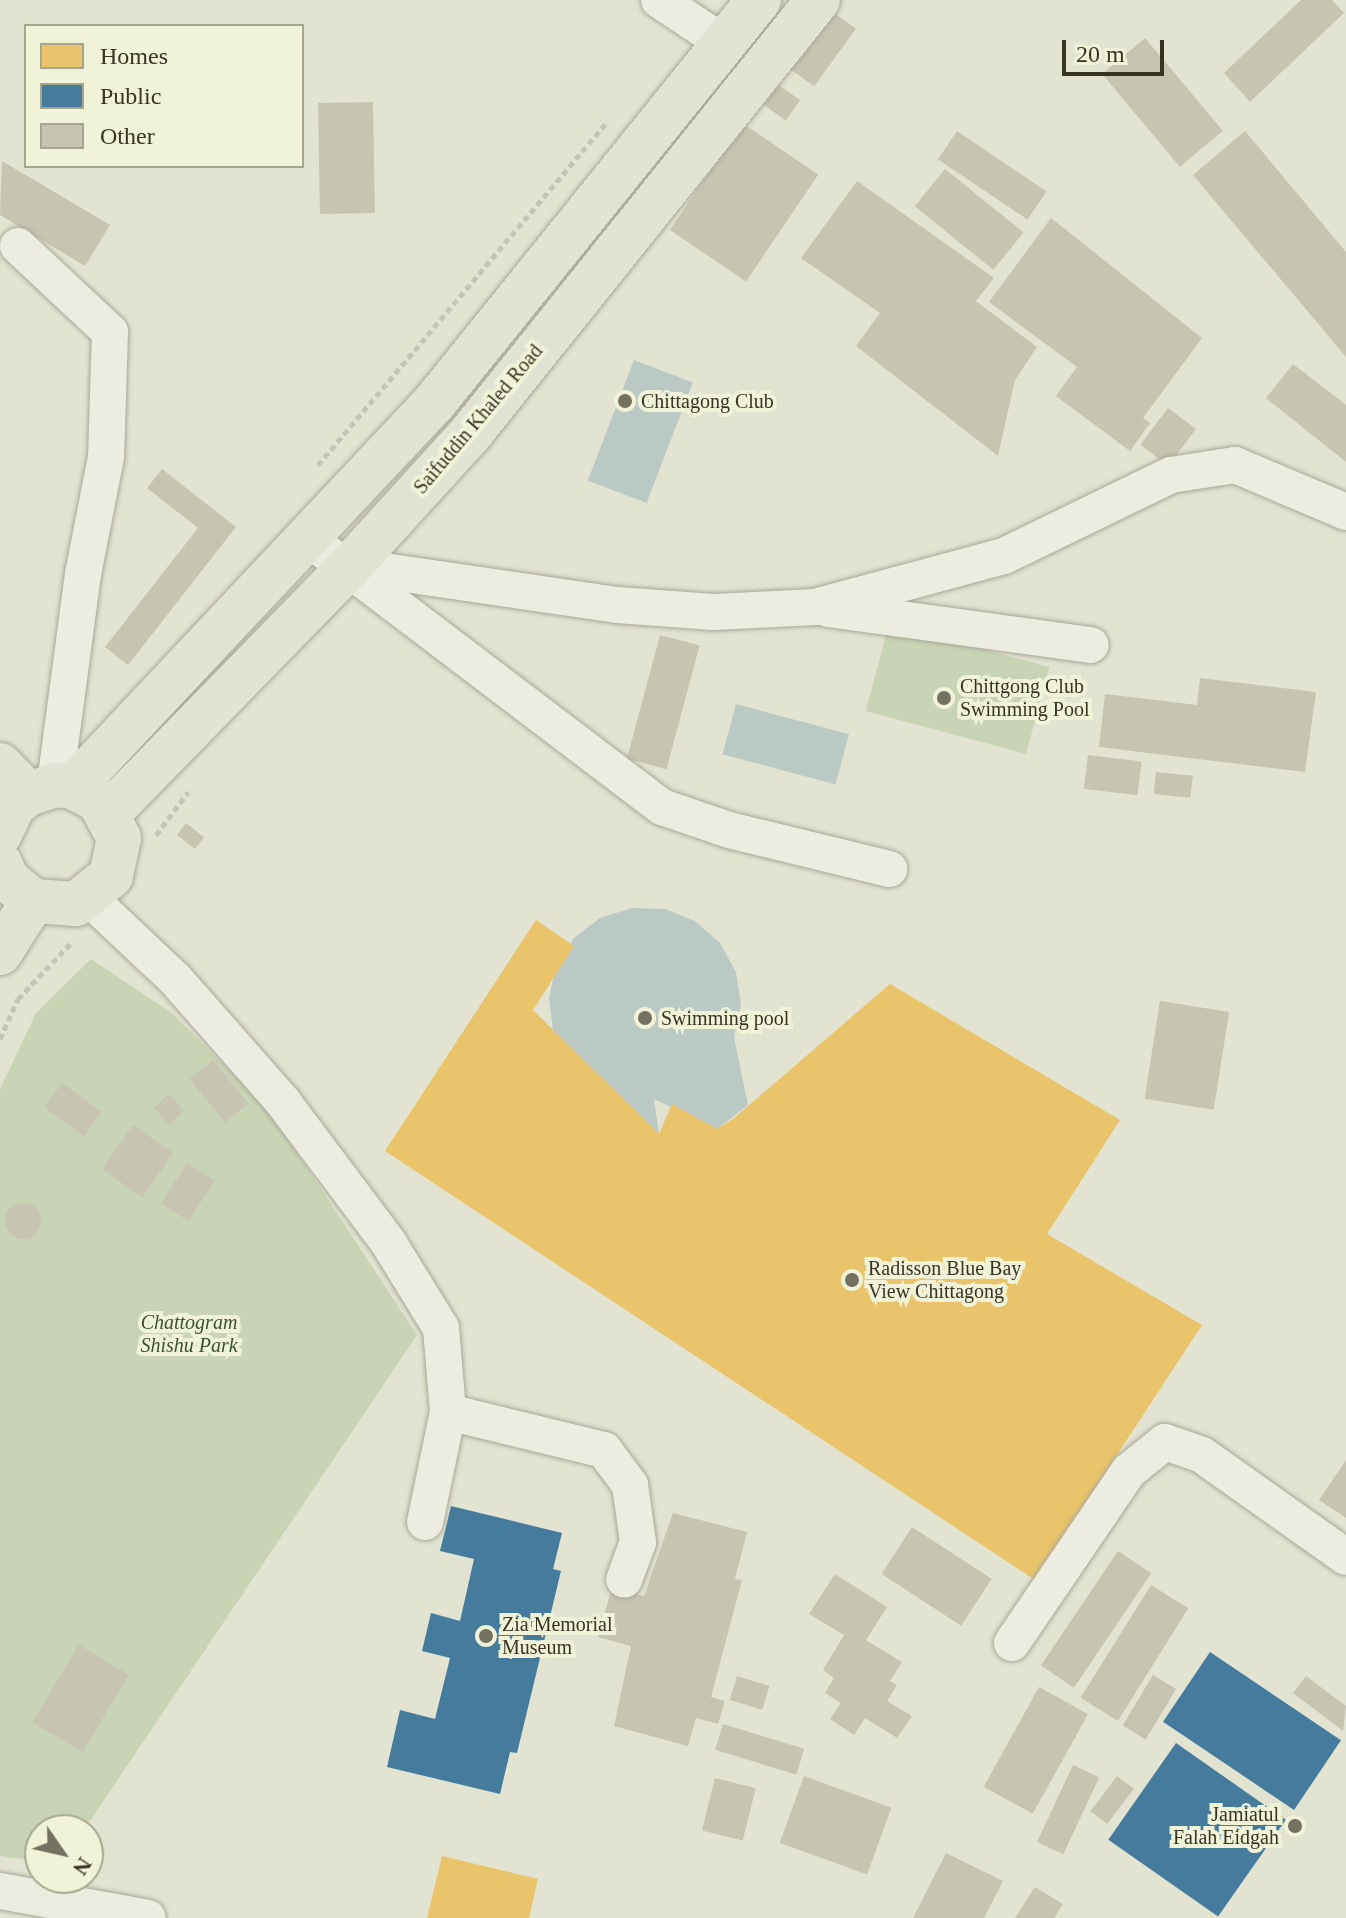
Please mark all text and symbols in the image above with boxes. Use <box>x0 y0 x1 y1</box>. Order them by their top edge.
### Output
legend <box>24 24 304 168</box>
scale bar <box>1066 24 1168 74</box>
text: 20 m <box>1076 41 1125 67</box>
text: Homes <box>100 43 168 69</box>
text: Public <box>100 83 161 109</box>
text: Other <box>100 123 155 149</box>
street label: Saifuddin Khaled Road <box>401 330 555 508</box>
place label: Chittagong Club <box>641 389 794 413</box>
marker: Chittagong Club <box>616 392 634 410</box>
place label: Chittgong Club Swimming Pool <box>960 674 1106 721</box>
marker: Chittgong Club Swimming Pool <box>935 689 953 707</box>
place label: Swimming pool <box>661 1006 807 1030</box>
marker: Swimming pool <box>636 1009 654 1027</box>
place label: Radisson Blue Bay View Chittagong <box>868 1256 1039 1303</box>
marker: Radisson Blue Bay View Chittagong <box>843 1271 861 1289</box>
park label: Chattogram Shishu Park <box>133 1311 245 1358</box>
place label: Zia Memorial Museum <box>502 1612 625 1659</box>
marker: Zia Memorial Museum <box>477 1627 495 1645</box>
place label: Jamiatul Falah Eidgah <box>1159 1802 1279 1849</box>
north arrow <box>24 1814 104 1894</box>
marker: Jamiatul Falah Eidgah <box>1286 1817 1304 1835</box>
text: N <box>68 1853 97 1880</box>

